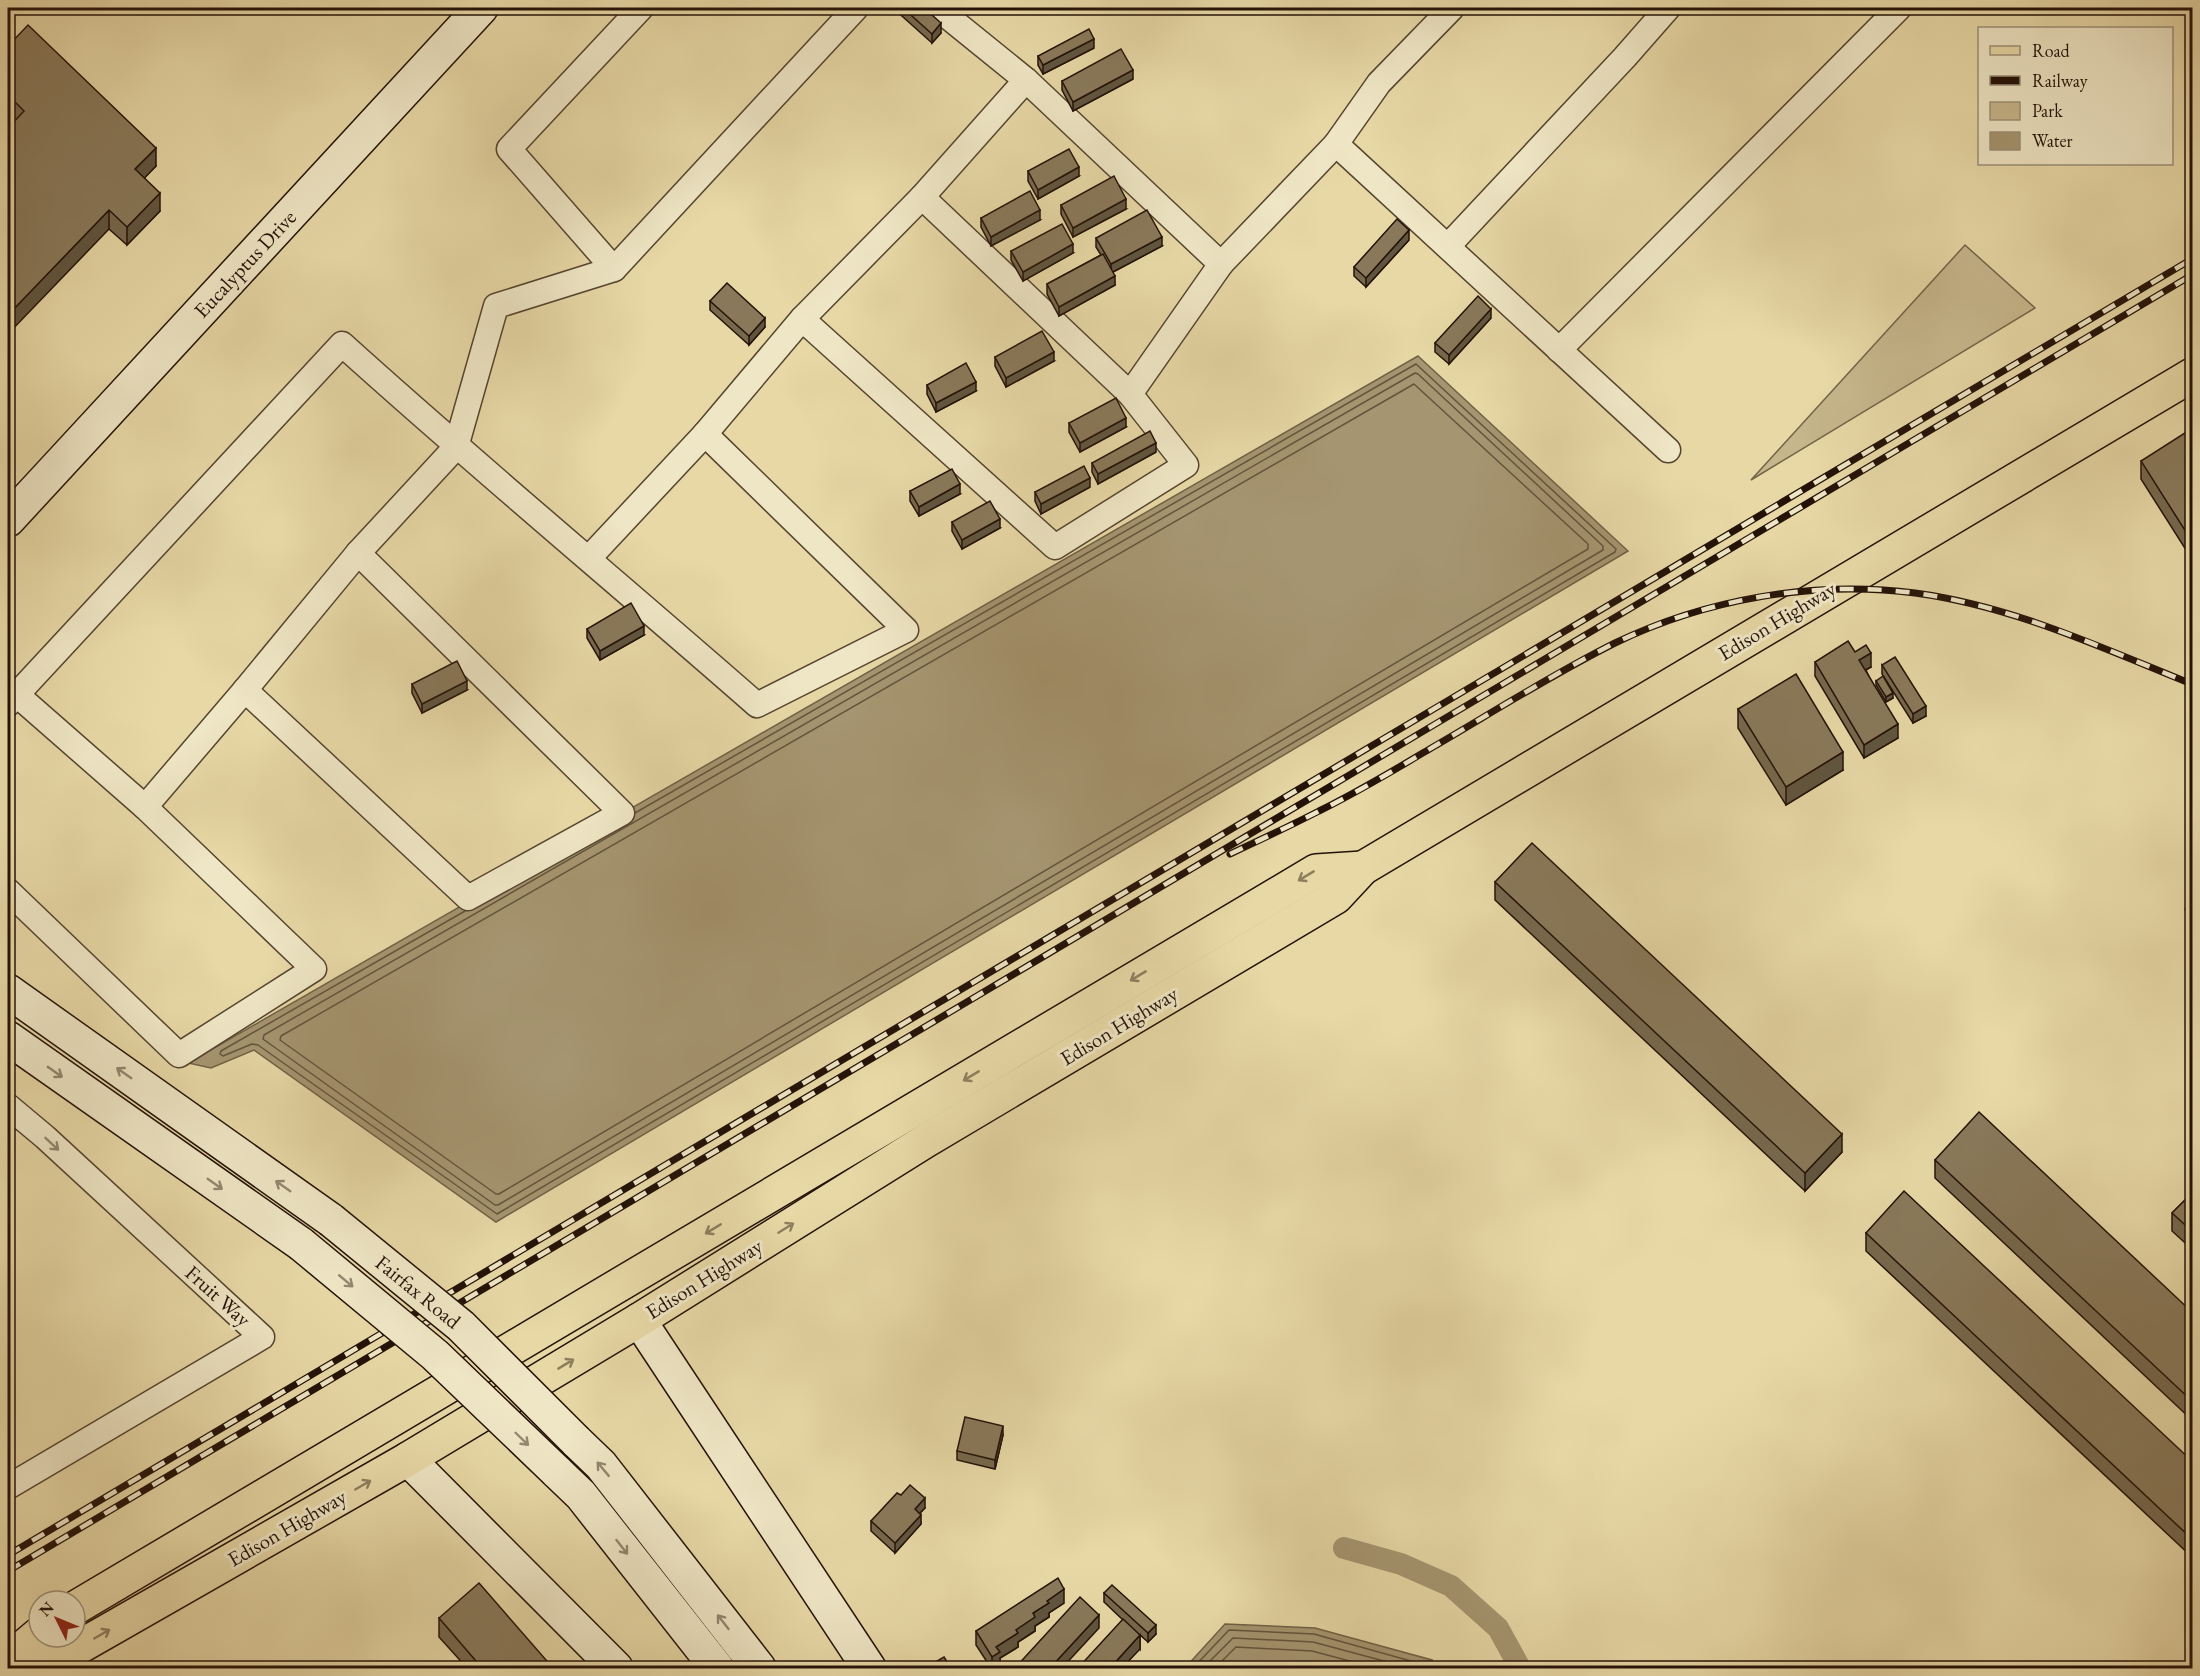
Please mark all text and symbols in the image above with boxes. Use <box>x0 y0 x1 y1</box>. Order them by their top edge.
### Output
legend <box>1978 27 2173 165</box>
text: Road <box>2032 39 2071 62</box>
text: Railway <box>2032 69 2088 92</box>
text: Park <box>2032 99 2063 122</box>
text: Water <box>2032 129 2073 152</box>
street label: Eucalyptus Drive <box>188 204 302 323</box>
street label: Edison Highway <box>1713 574 1841 666</box>
one-way arrow <box>1298 871 1315 883</box>
one-way arrow <box>1130 970 1147 982</box>
street label: Edison Highway <box>1055 979 1183 1071</box>
one-way arrow <box>47 1066 63 1078</box>
one-way arrow <box>116 1067 133 1079</box>
one-way arrow <box>963 1070 980 1082</box>
one-way arrow <box>45 1137 60 1151</box>
one-way arrow <box>206 1178 223 1190</box>
one-way arrow <box>275 1180 291 1192</box>
one-way arrow <box>777 1222 794 1234</box>
one-way arrow <box>705 1223 722 1235</box>
street label: Edison Highway <box>640 1232 768 1325</box>
street label: Fairfax Road <box>370 1249 467 1335</box>
street label: Fruit Way <box>180 1259 257 1333</box>
one-way arrow <box>338 1274 353 1288</box>
one-way arrow <box>557 1357 574 1369</box>
one-way arrow <box>515 1432 530 1446</box>
one-way arrow <box>597 1461 610 1477</box>
one-way arrow <box>353 1479 371 1490</box>
street label: Edison Highway <box>223 1482 352 1572</box>
one-way arrow <box>615 1538 628 1554</box>
north arrow <box>27 1589 87 1649</box>
text: N <box>34 1597 59 1621</box>
one-way arrow <box>717 1615 730 1631</box>
one-way arrow <box>93 1628 110 1640</box>

